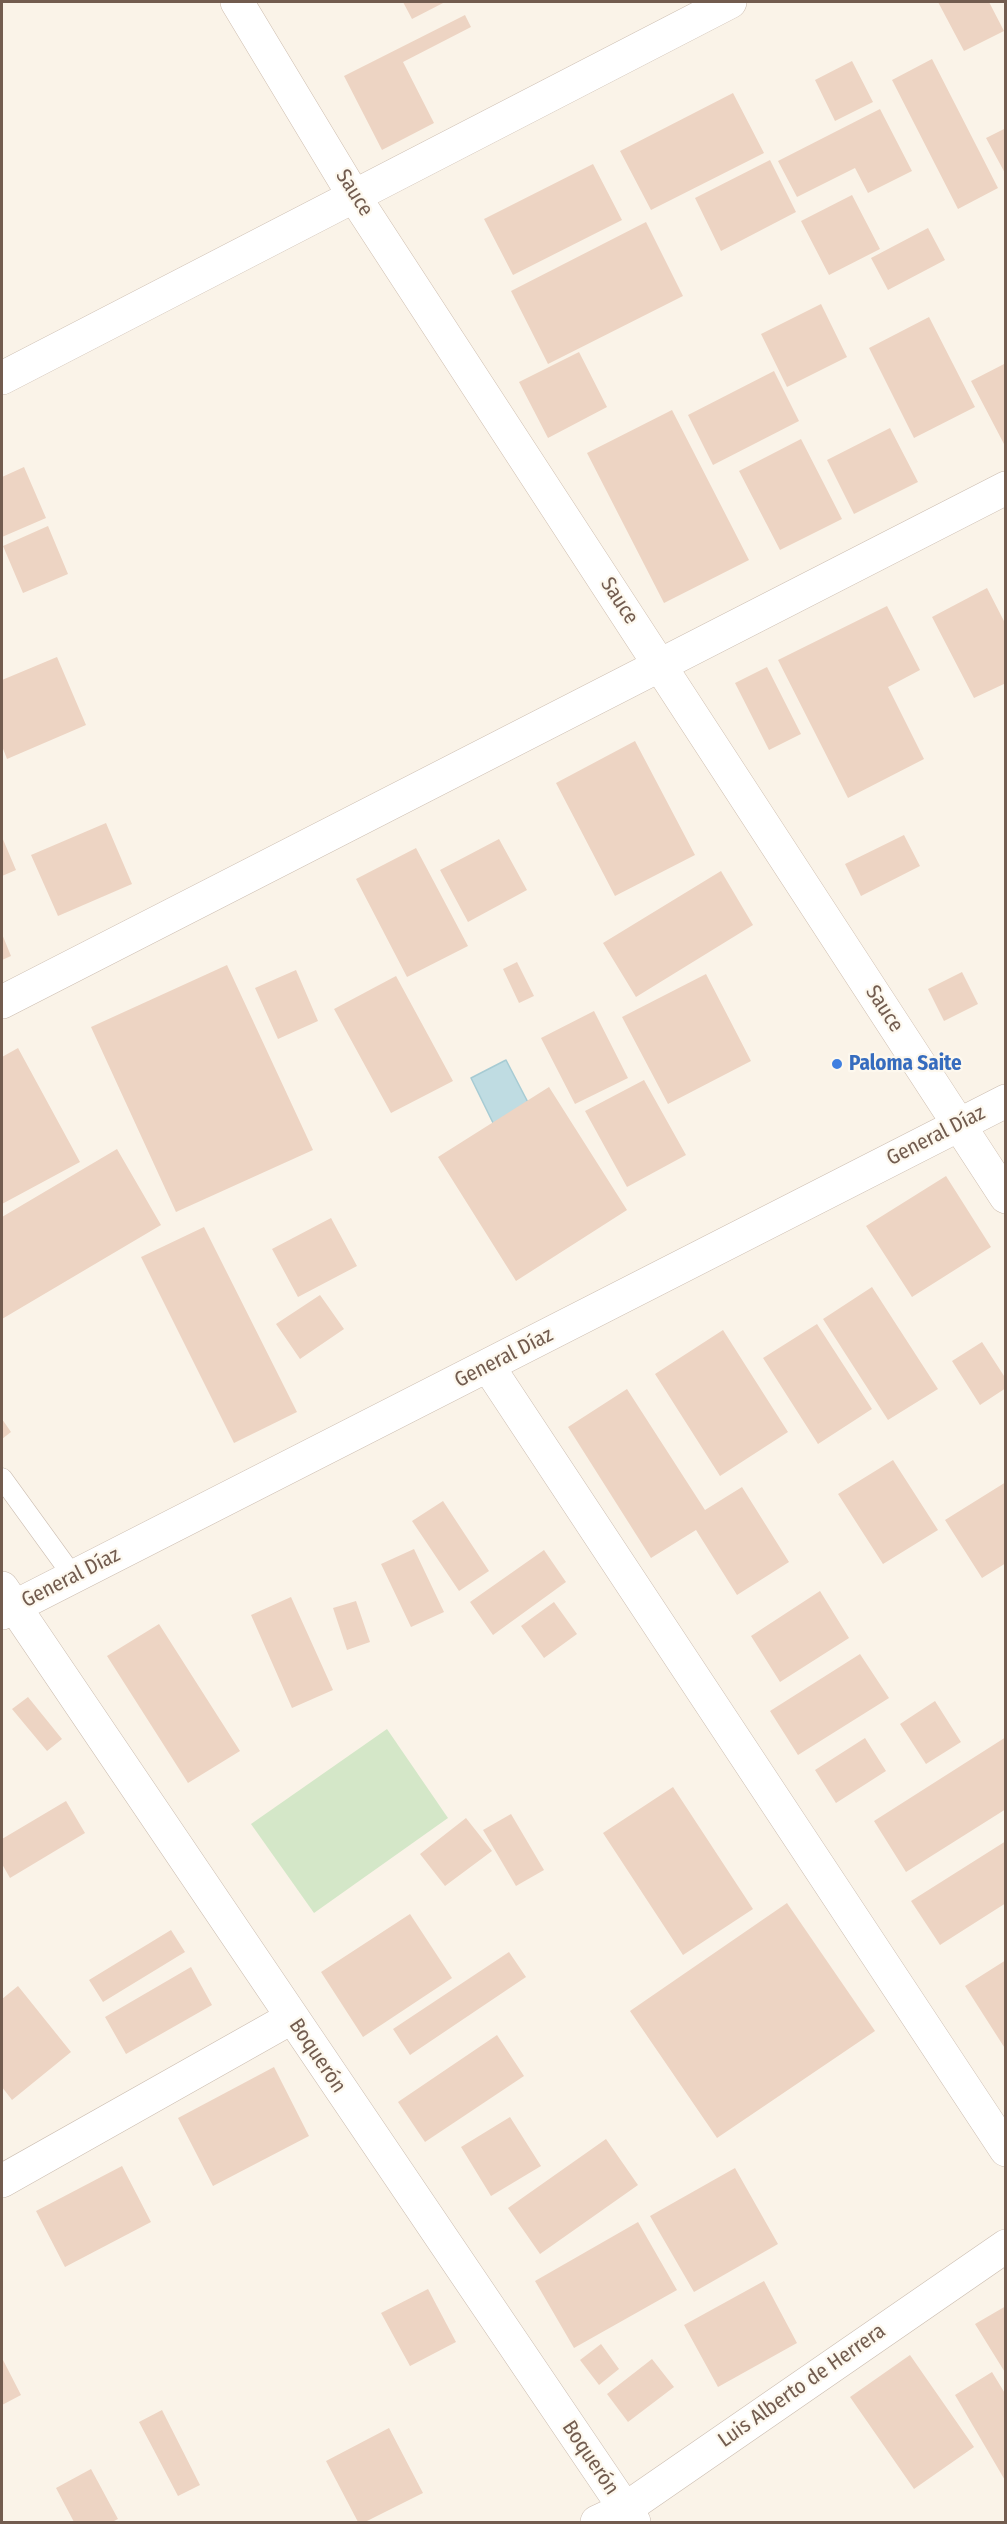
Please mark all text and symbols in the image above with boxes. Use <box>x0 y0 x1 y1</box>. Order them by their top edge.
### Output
street label: Sauce <box>330 165 378 221</box>
street label: Sauce <box>595 573 643 629</box>
street label: Sauce <box>860 981 908 1037</box>
place label: Paloma Saite <box>849 1051 962 1077</box>
marker: Paloma Saite <box>830 1057 844 1071</box>
street label: General Díaz <box>883 1100 989 1172</box>
street label: General Díaz <box>451 1322 557 1394</box>
street label: General Díaz <box>18 1542 124 1614</box>
street label: Boquerón <box>283 2014 351 2098</box>
street label: Luis Alberto de Herrera <box>714 2319 890 2453</box>
street label: Boquerón <box>556 2416 624 2500</box>

